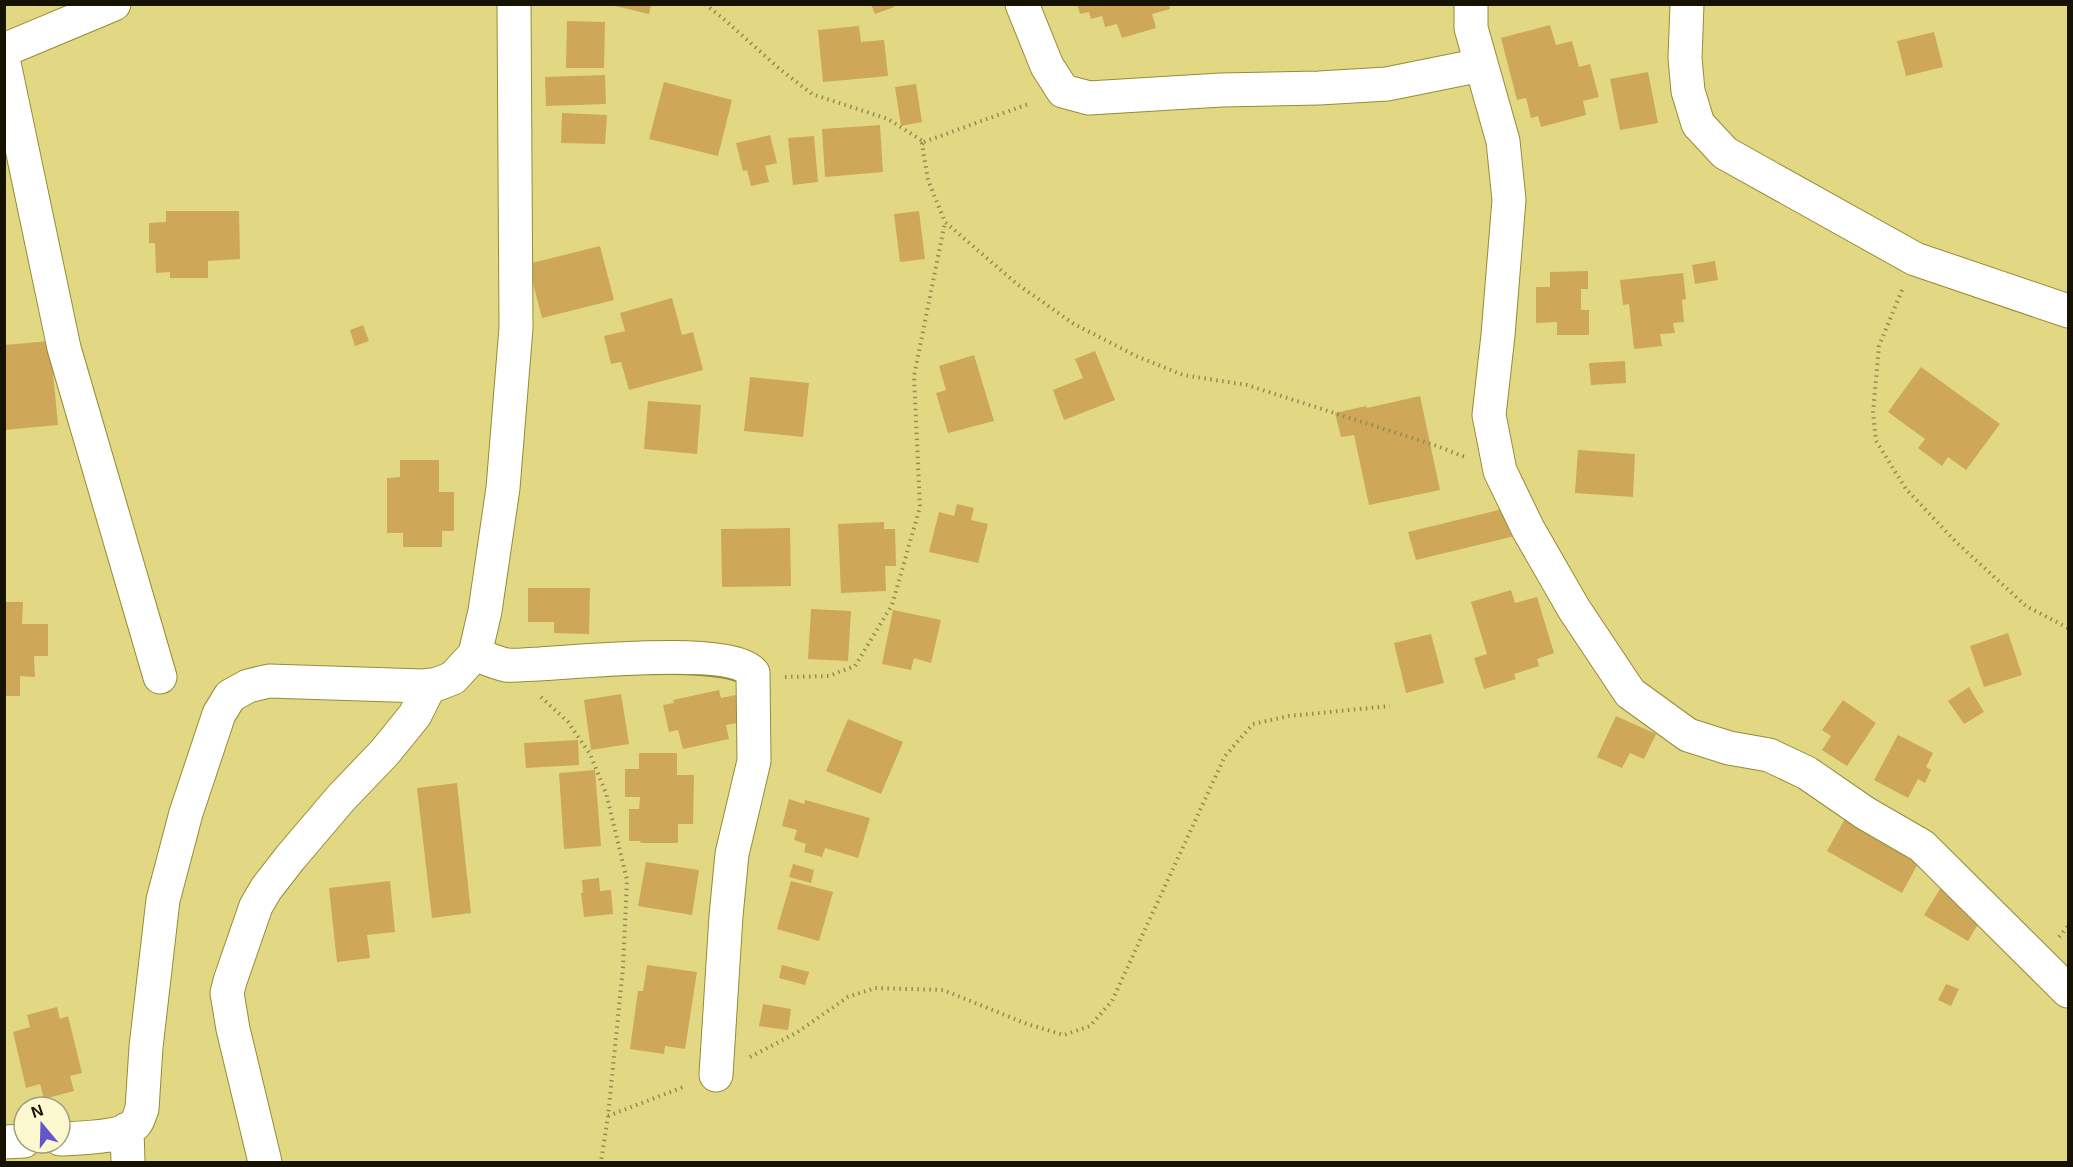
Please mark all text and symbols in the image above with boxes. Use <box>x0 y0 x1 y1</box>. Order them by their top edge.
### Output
north arrow <box>12 1095 72 1155</box>
text: N <box>29 1101 46 1121</box>

